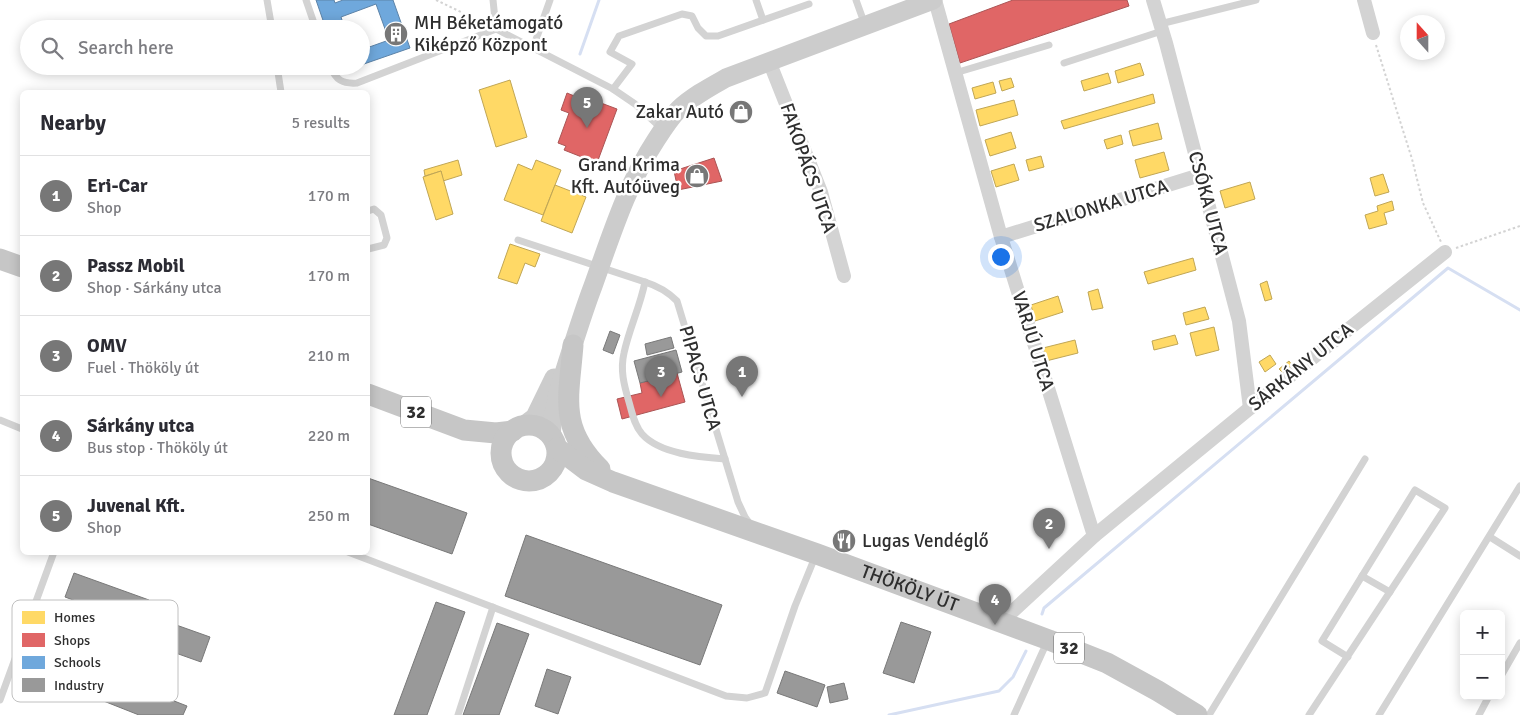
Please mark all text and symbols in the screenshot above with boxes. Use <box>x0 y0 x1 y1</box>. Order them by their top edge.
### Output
place label: MH Béketámogató Kiképző Központ <box>414 11 563 57</box>
north arrow <box>1400 15 1445 60</box>
search box <box>20 20 370 75</box>
building icon: MH Béketámogató Kiképző Központ <box>383 21 409 47</box>
icon: search <box>38 34 66 62</box>
text: Search here <box>78 36 174 60</box>
pin: 5 <box>571 87 603 128</box>
shop icon: Zakar Autó <box>728 99 754 125</box>
place label: Zakar Autó <box>635 100 724 124</box>
street label: FAKOPÁCS UTCA <box>775 100 842 237</box>
text: Nearby <box>40 110 106 136</box>
text: 5 results <box>291 113 350 133</box>
street label: CSÓKA UTCA <box>1183 149 1233 258</box>
place label: Grand Krima Kft. Autóüveg <box>571 153 680 199</box>
shop icon: Grand Krima Kft. Autóüveg <box>684 163 710 189</box>
text: Eri-Car <box>87 174 147 198</box>
street label: SZALONKA UTCA <box>1031 174 1171 238</box>
text: 1 <box>52 186 60 206</box>
text: 170 m <box>308 186 350 206</box>
text: Shop <box>87 198 121 218</box>
your location <box>988 244 1014 270</box>
text: Passz Mobil <box>87 254 185 278</box>
text: 2 <box>52 266 60 286</box>
text: 170 m <box>308 266 350 286</box>
text: Shop · Sárkány utca <box>87 278 222 298</box>
street label: VARJÚ UTCA <box>1006 288 1060 394</box>
street label: SÁRKÁNY UTCA <box>1244 317 1358 417</box>
street label: PIPACS UTCA <box>674 323 727 434</box>
text: OMV <box>87 334 127 358</box>
text: 3 <box>52 346 60 366</box>
text: 210 m <box>308 346 350 366</box>
pin: 3 <box>645 356 677 397</box>
pin: 1 <box>726 356 758 397</box>
text: Fuel · Thököly út <box>87 358 199 378</box>
road number: 32 <box>401 397 431 428</box>
text: Sárkány utca <box>87 414 195 438</box>
text: 4 <box>52 426 60 446</box>
text: 220 m <box>308 426 350 446</box>
text: Bus stop · Thököly út <box>87 438 228 458</box>
text: Juvenal Kft. <box>87 494 185 518</box>
text: 5 <box>52 506 60 526</box>
text: 250 m <box>308 506 350 526</box>
pin: 2 <box>1033 508 1065 549</box>
text: Shop <box>87 518 121 538</box>
restaurant icon: Lugas Vendéglő <box>831 528 857 554</box>
place label: Lugas Vendéglő <box>862 529 989 553</box>
street label: THÖKÖLY ÚT <box>857 559 962 618</box>
pin: 4 <box>979 584 1011 625</box>
legend <box>12 600 178 702</box>
text: Homes <box>54 609 95 626</box>
map controls <box>1460 610 1505 700</box>
button: + <box>1460 610 1505 655</box>
text: Shops <box>54 632 90 649</box>
road number: 32 <box>1054 632 1084 664</box>
text: Schools <box>54 654 101 671</box>
button: − <box>1460 655 1505 700</box>
text: Industry <box>54 677 104 694</box>

